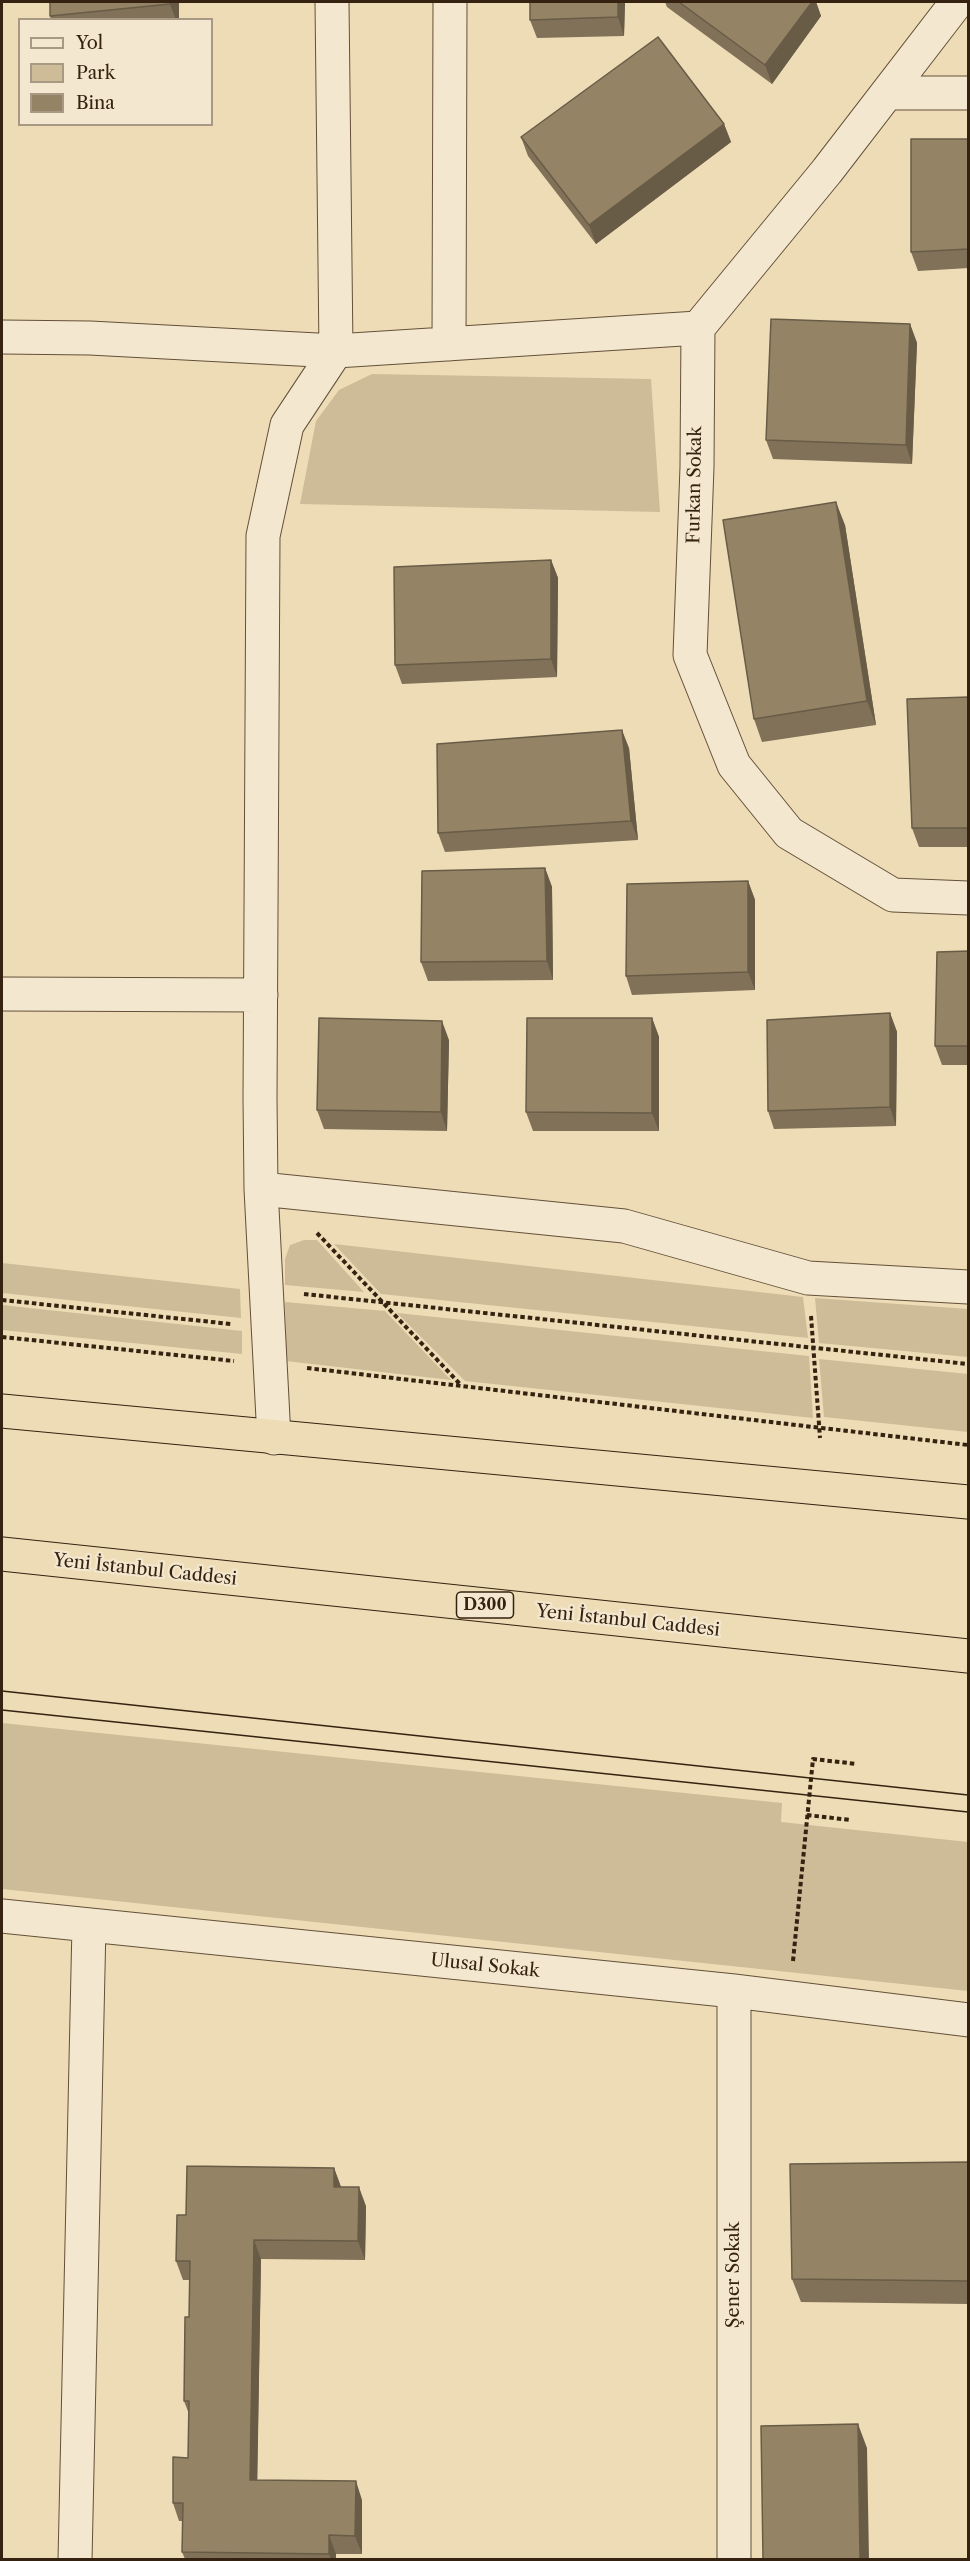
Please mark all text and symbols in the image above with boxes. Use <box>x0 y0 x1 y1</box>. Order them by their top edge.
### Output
legend <box>18 18 213 126</box>
text: Yol <box>76 32 103 54</box>
text: Park <box>76 62 115 84</box>
text: Bina <box>76 92 115 114</box>
street label: Furkan Sokak <box>683 426 707 544</box>
street label: Yeni İstanbul Caddesi <box>52 1550 238 1590</box>
road number: D300 <box>456 1592 514 1618</box>
street label: Yeni İstanbul Caddesi <box>535 1601 721 1641</box>
street label: Ulusal Sokak <box>429 1950 541 1982</box>
street label: Şener Sokak <box>723 2222 745 2328</box>

